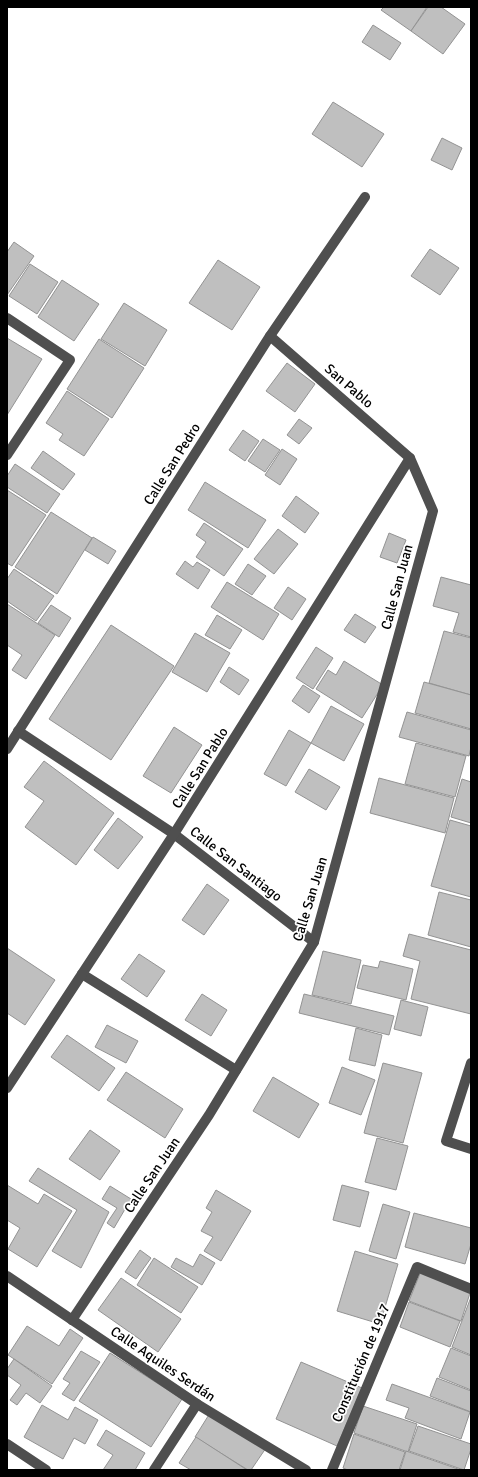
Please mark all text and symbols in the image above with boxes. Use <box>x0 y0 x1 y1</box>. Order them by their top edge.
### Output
street label: San Pablo <box>321 360 377 412</box>
street label: Calle San Pedro <box>140 420 204 508</box>
street label: Calle San Juan <box>377 542 417 632</box>
street label: Calle San Pablo <box>168 724 232 812</box>
street label: Calle San Santiago <box>187 823 285 905</box>
street label: Calle San Juan <box>289 855 331 943</box>
street label: Calle San Juan <box>120 1134 184 1216</box>
street label: Constitución de 1917 <box>328 1301 394 1425</box>
street label: Calle Aquiles Serdán <box>107 1323 219 1405</box>

